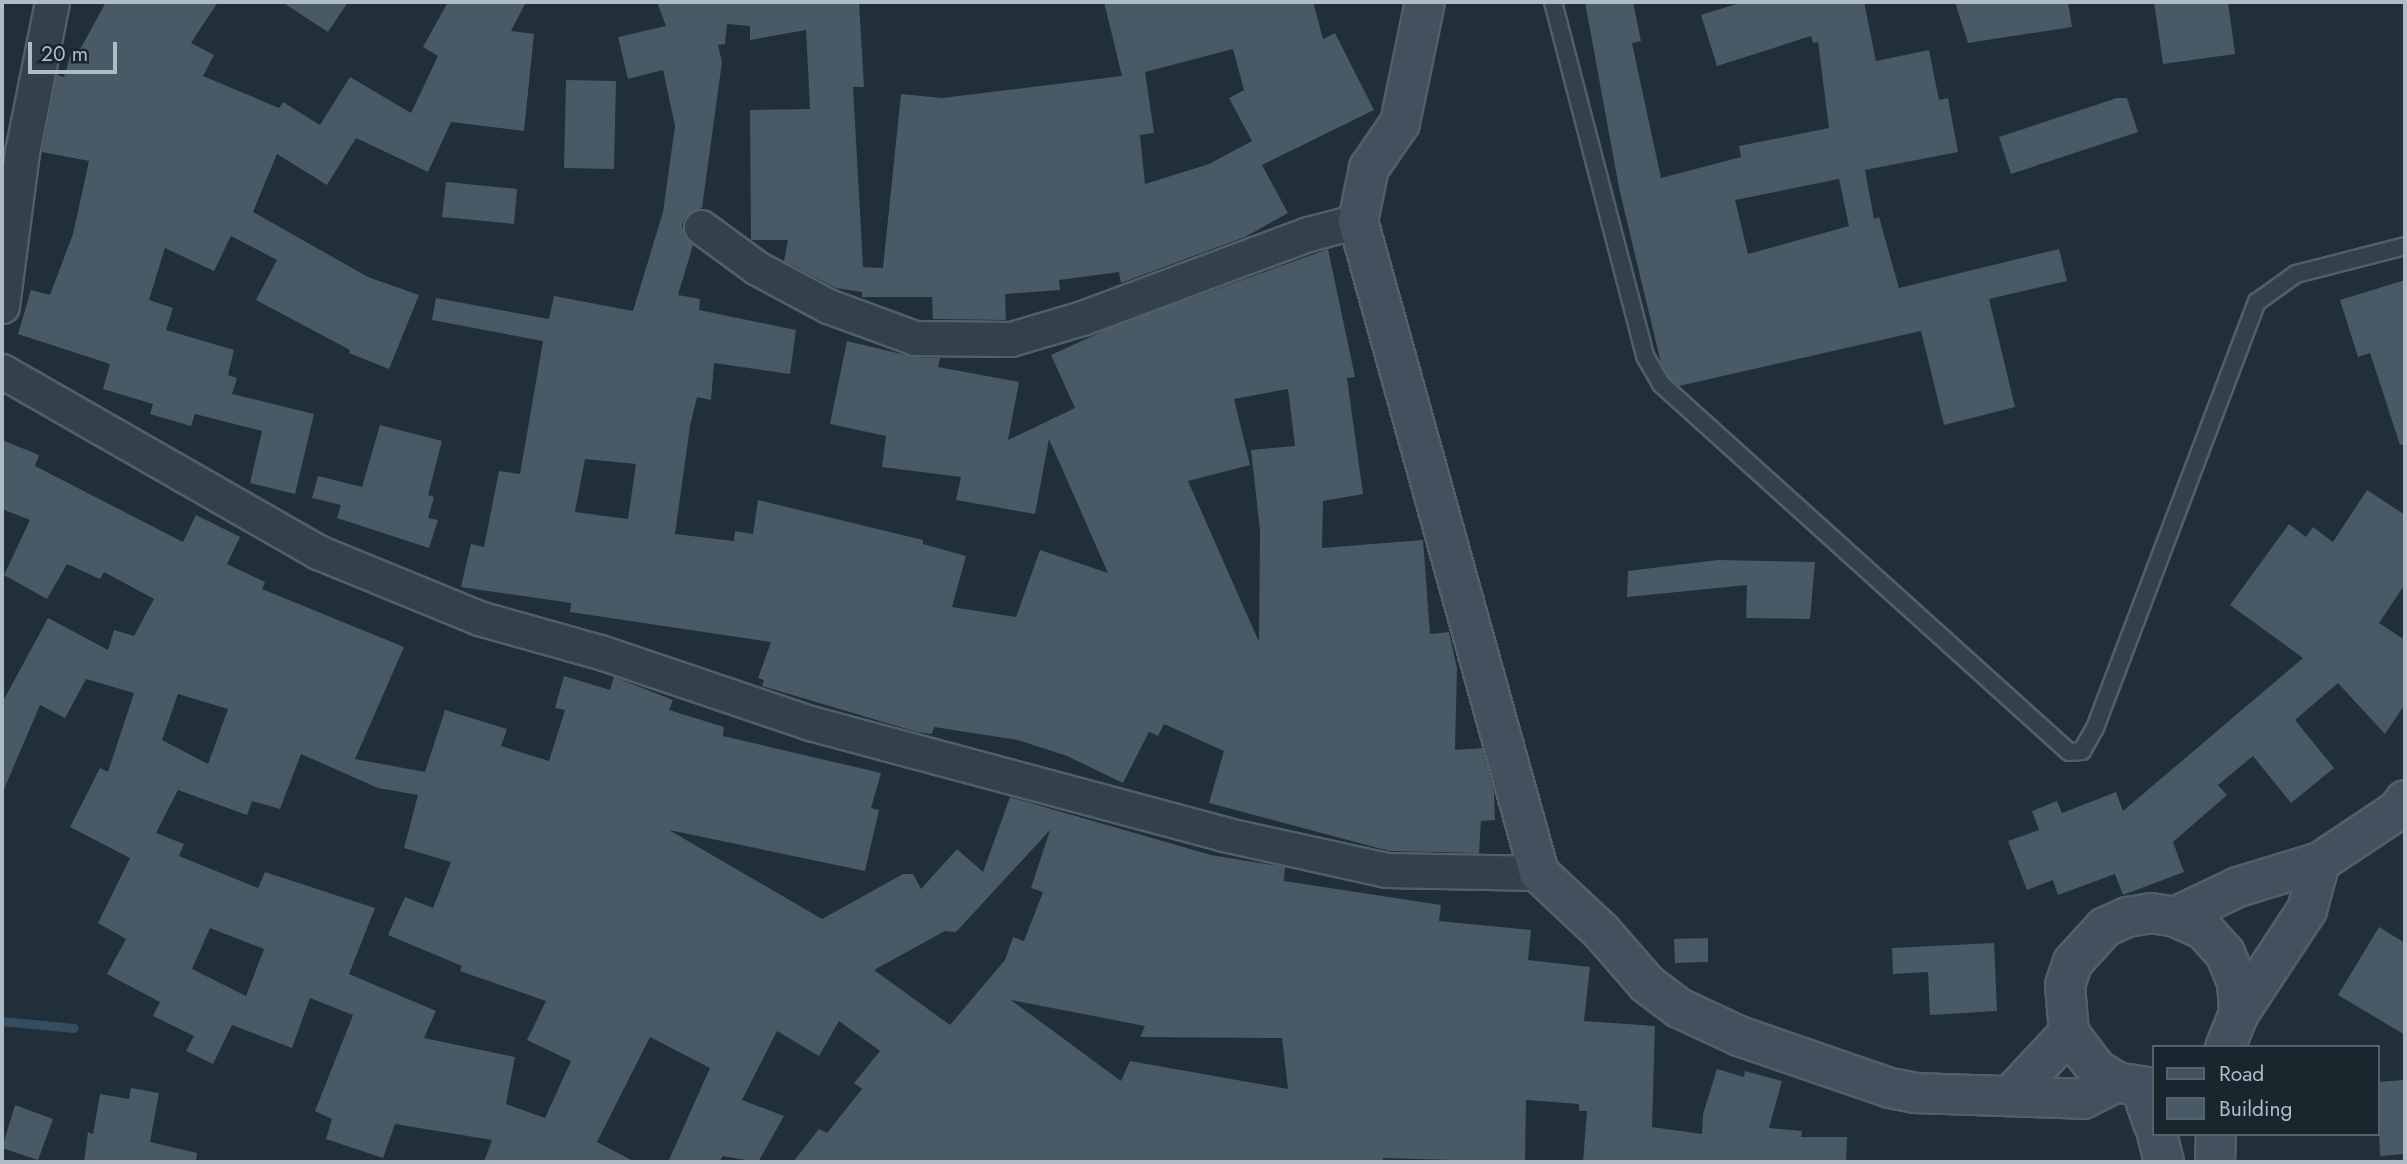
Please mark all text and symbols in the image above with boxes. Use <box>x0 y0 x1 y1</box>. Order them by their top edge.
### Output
scale bar <box>32 28 121 72</box>
text: 20 m <box>41 39 88 69</box>
legend <box>2152 1045 2379 1136</box>
text: Road <box>2219 1059 2264 1089</box>
text: Building <box>2219 1094 2292 1124</box>

